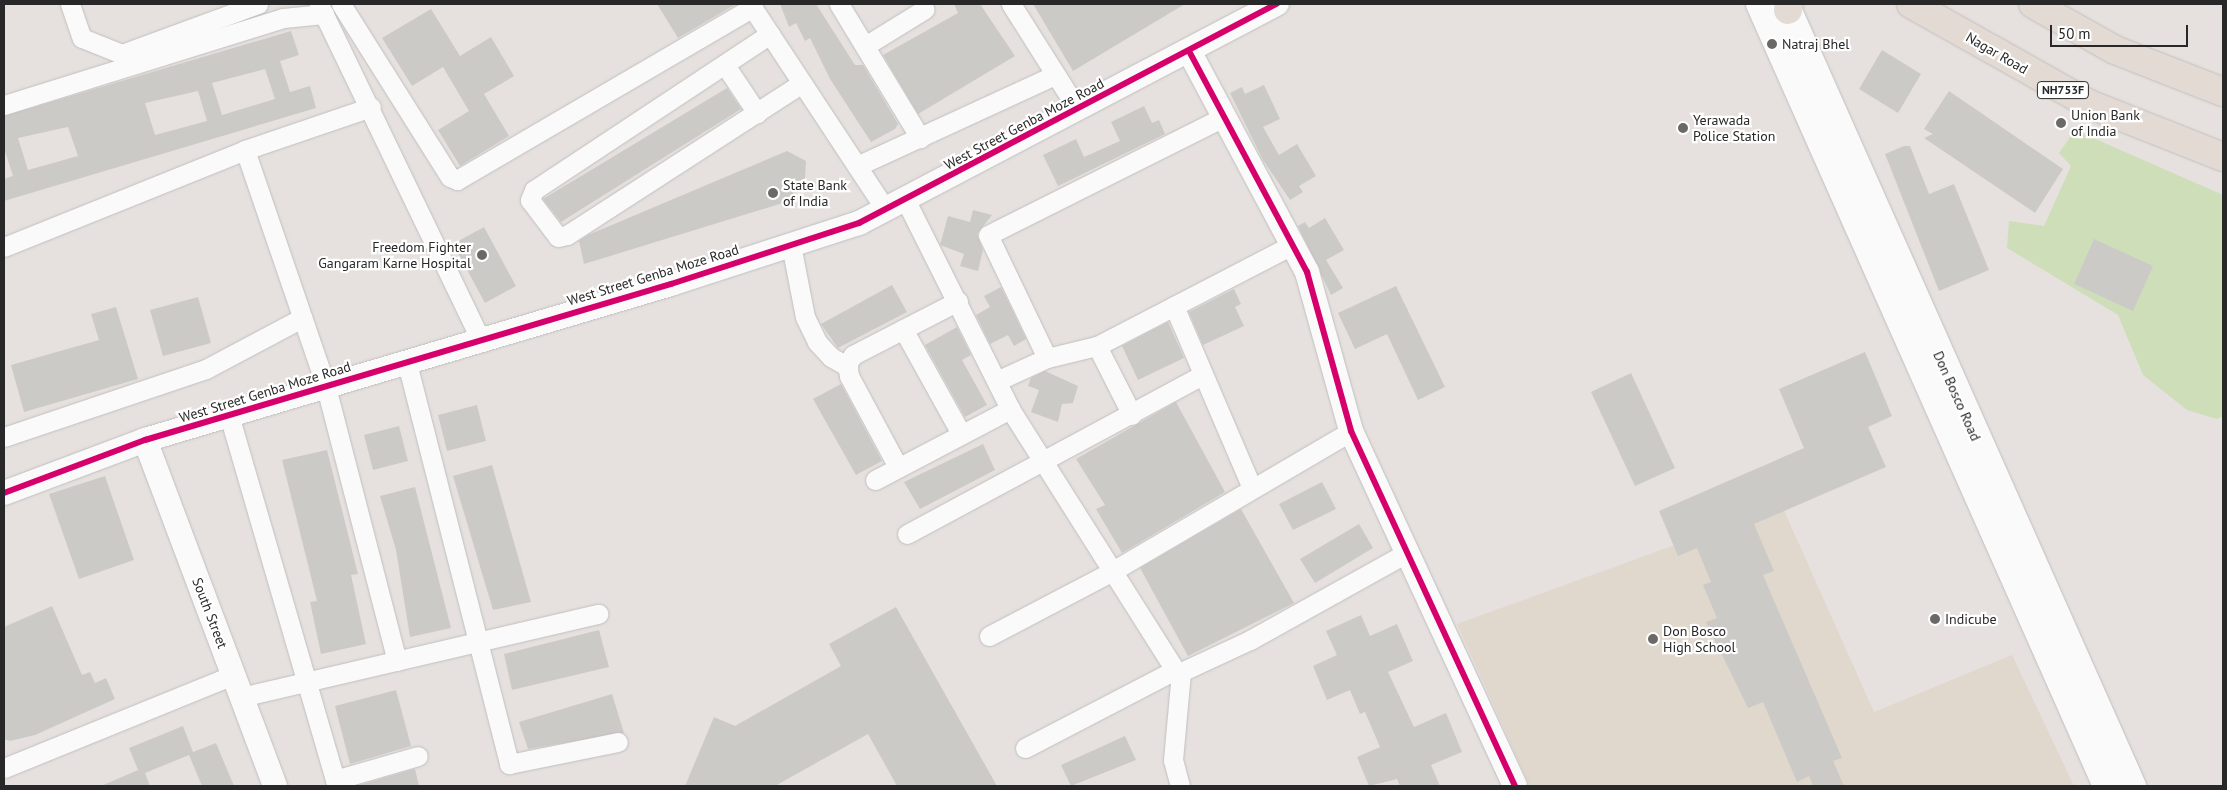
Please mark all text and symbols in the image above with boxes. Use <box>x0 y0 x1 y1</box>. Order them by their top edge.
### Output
scale bar <box>2052 15 2190 47</box>
text: 50 m <box>2058 24 2091 43</box>
street label: Nagar Road <box>1963 28 2031 78</box>
place label: Natraj Bhel <box>1782 36 1849 52</box>
marker: Natraj Bhel <box>1766 38 1778 50</box>
street label: West Street Genba Moze Road <box>941 75 1107 173</box>
road number: NH753F <box>2037 80 2089 100</box>
place label: Union Bank of India <box>2071 107 2140 140</box>
place label: Yerawada Police Station <box>1693 112 1775 144</box>
marker: Union Bank of India <box>2055 117 2067 129</box>
marker: Yerawada Police Station <box>1677 122 1689 134</box>
place label: State Bank of India <box>783 177 847 210</box>
marker: State Bank of India <box>767 187 779 199</box>
place label: Freedom Fighter Gangaram Karne Hospital <box>318 239 471 272</box>
street label: West Street Genba Moze Road <box>565 241 741 309</box>
marker: Freedom Fighter Gangaram Karne Hospital <box>475 248 489 262</box>
street label: Don Bosco Road <box>1930 349 1984 443</box>
street label: West Street Genba Moze Road <box>177 358 353 426</box>
street label: South Street <box>189 575 231 651</box>
place label: Indicube <box>1945 611 1997 627</box>
marker: Indicube <box>1929 613 1941 625</box>
place label: Don Bosco High School <box>1663 623 1736 656</box>
marker: Don Bosco High School <box>1647 633 1659 645</box>

